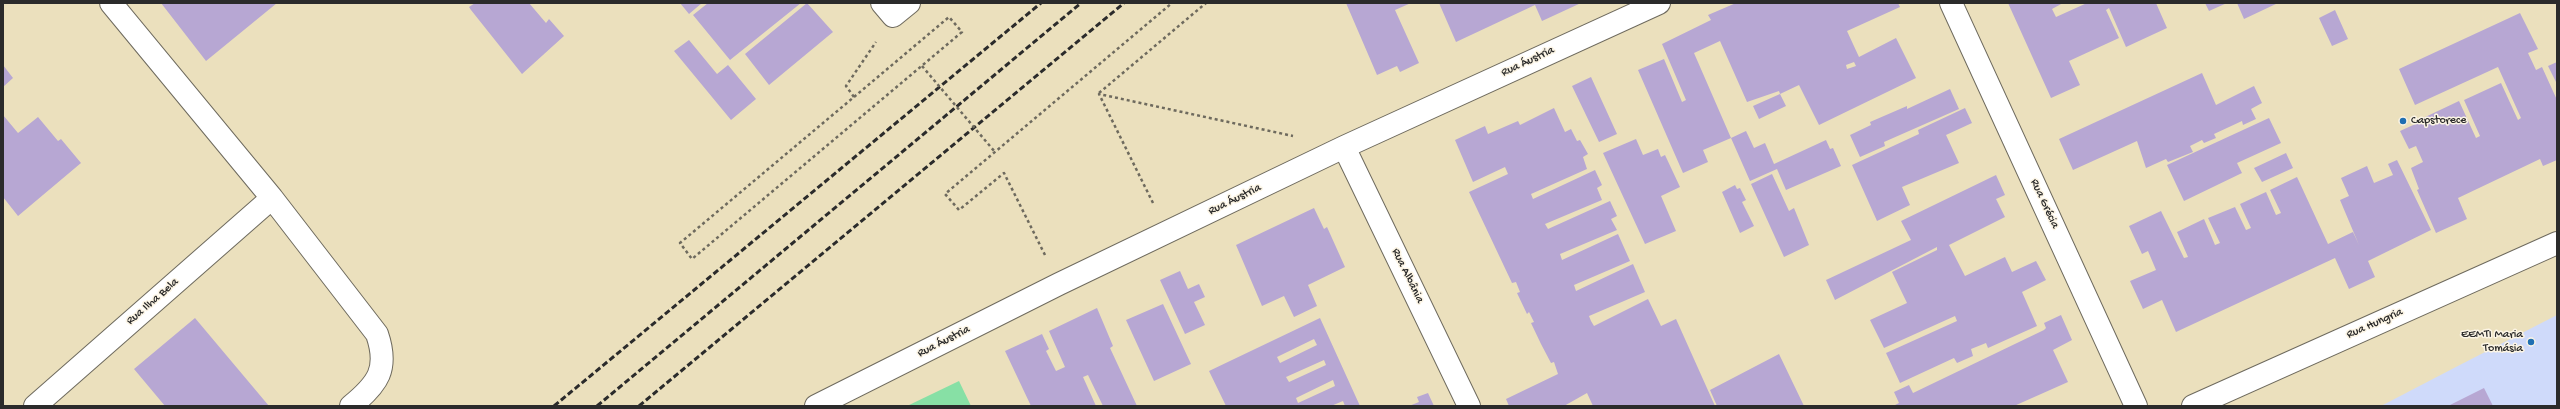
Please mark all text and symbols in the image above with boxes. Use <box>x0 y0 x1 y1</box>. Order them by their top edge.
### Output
street label: Rua Áustria <box>1499 43 1557 81</box>
place label: Capstorece <box>2411 114 2466 128</box>
marker: Capstorece <box>2398 116 2408 126</box>
street label: Rua Grécia <box>2026 177 2062 231</box>
street label: Rua Áustria <box>1206 181 1264 219</box>
street label: Rua Albânia <box>1388 246 1426 306</box>
street label: Rua Ilha Bela <box>124 275 182 329</box>
street label: Rua Hungria <box>2345 305 2405 343</box>
street label: Rua Áustria <box>915 323 973 361</box>
place label: EEMTI Maria Tomásia <box>2461 328 2523 356</box>
marker: EEMTI Maria Tomásia <box>2526 337 2536 347</box>

